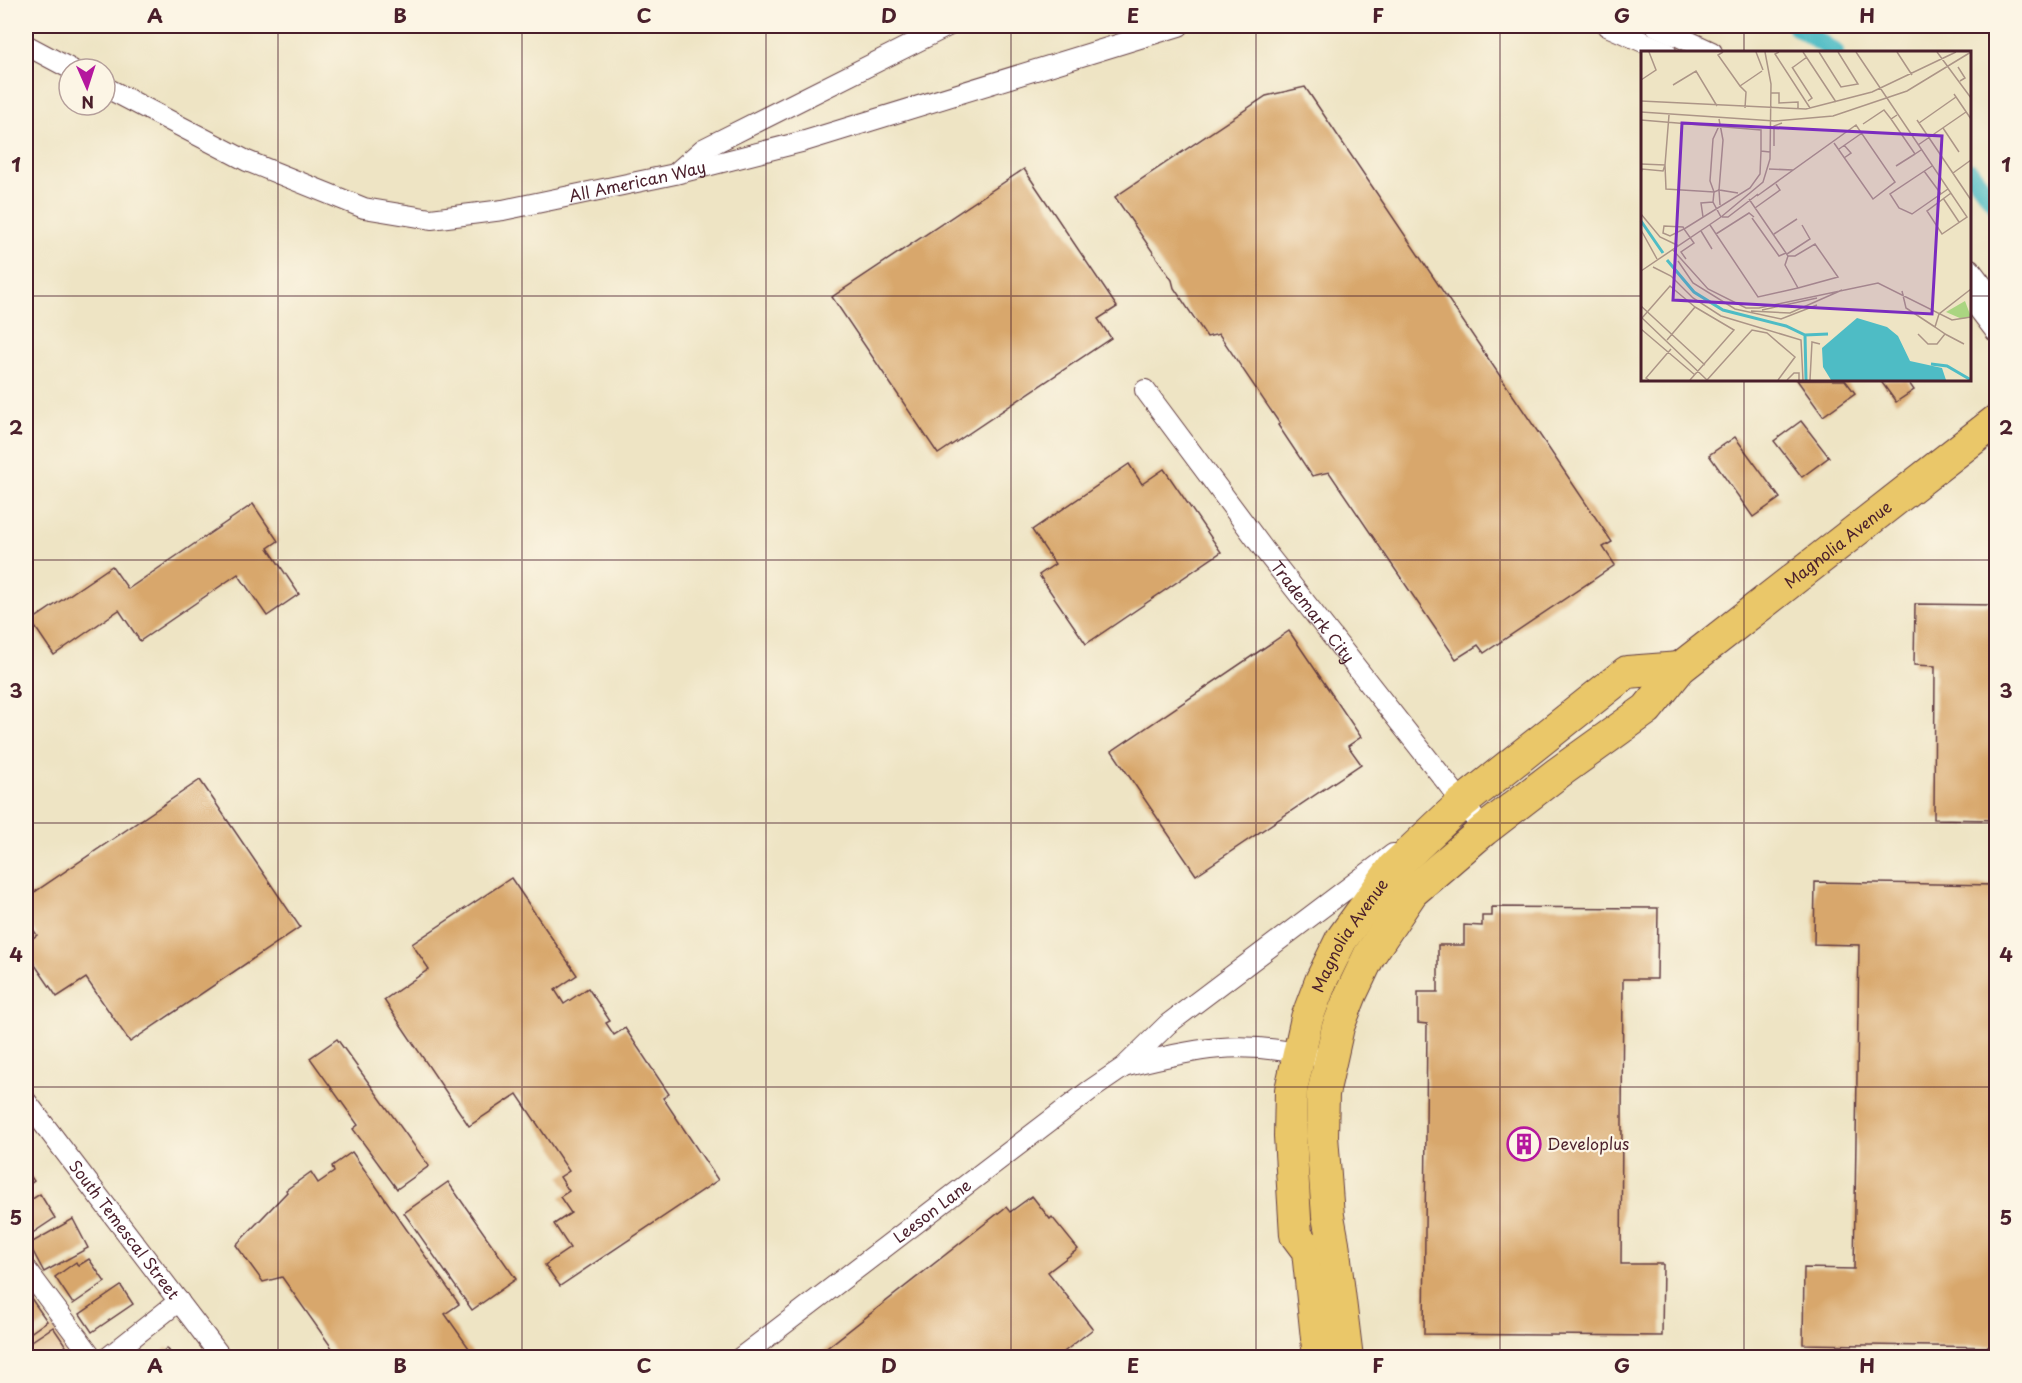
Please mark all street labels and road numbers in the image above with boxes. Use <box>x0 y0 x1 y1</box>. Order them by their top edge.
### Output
street label: All American Way <box>566 154 708 207</box>
street label: Magnolia Avenue <box>1778 494 1896 593</box>
street label: Trademark City <box>1266 555 1361 667</box>
street label: Magnolia Avenue <box>1305 872 1393 996</box>
street label: South Temescal Street <box>64 1155 186 1304</box>
street label: Leeson Lane <box>887 1172 976 1248</box>

